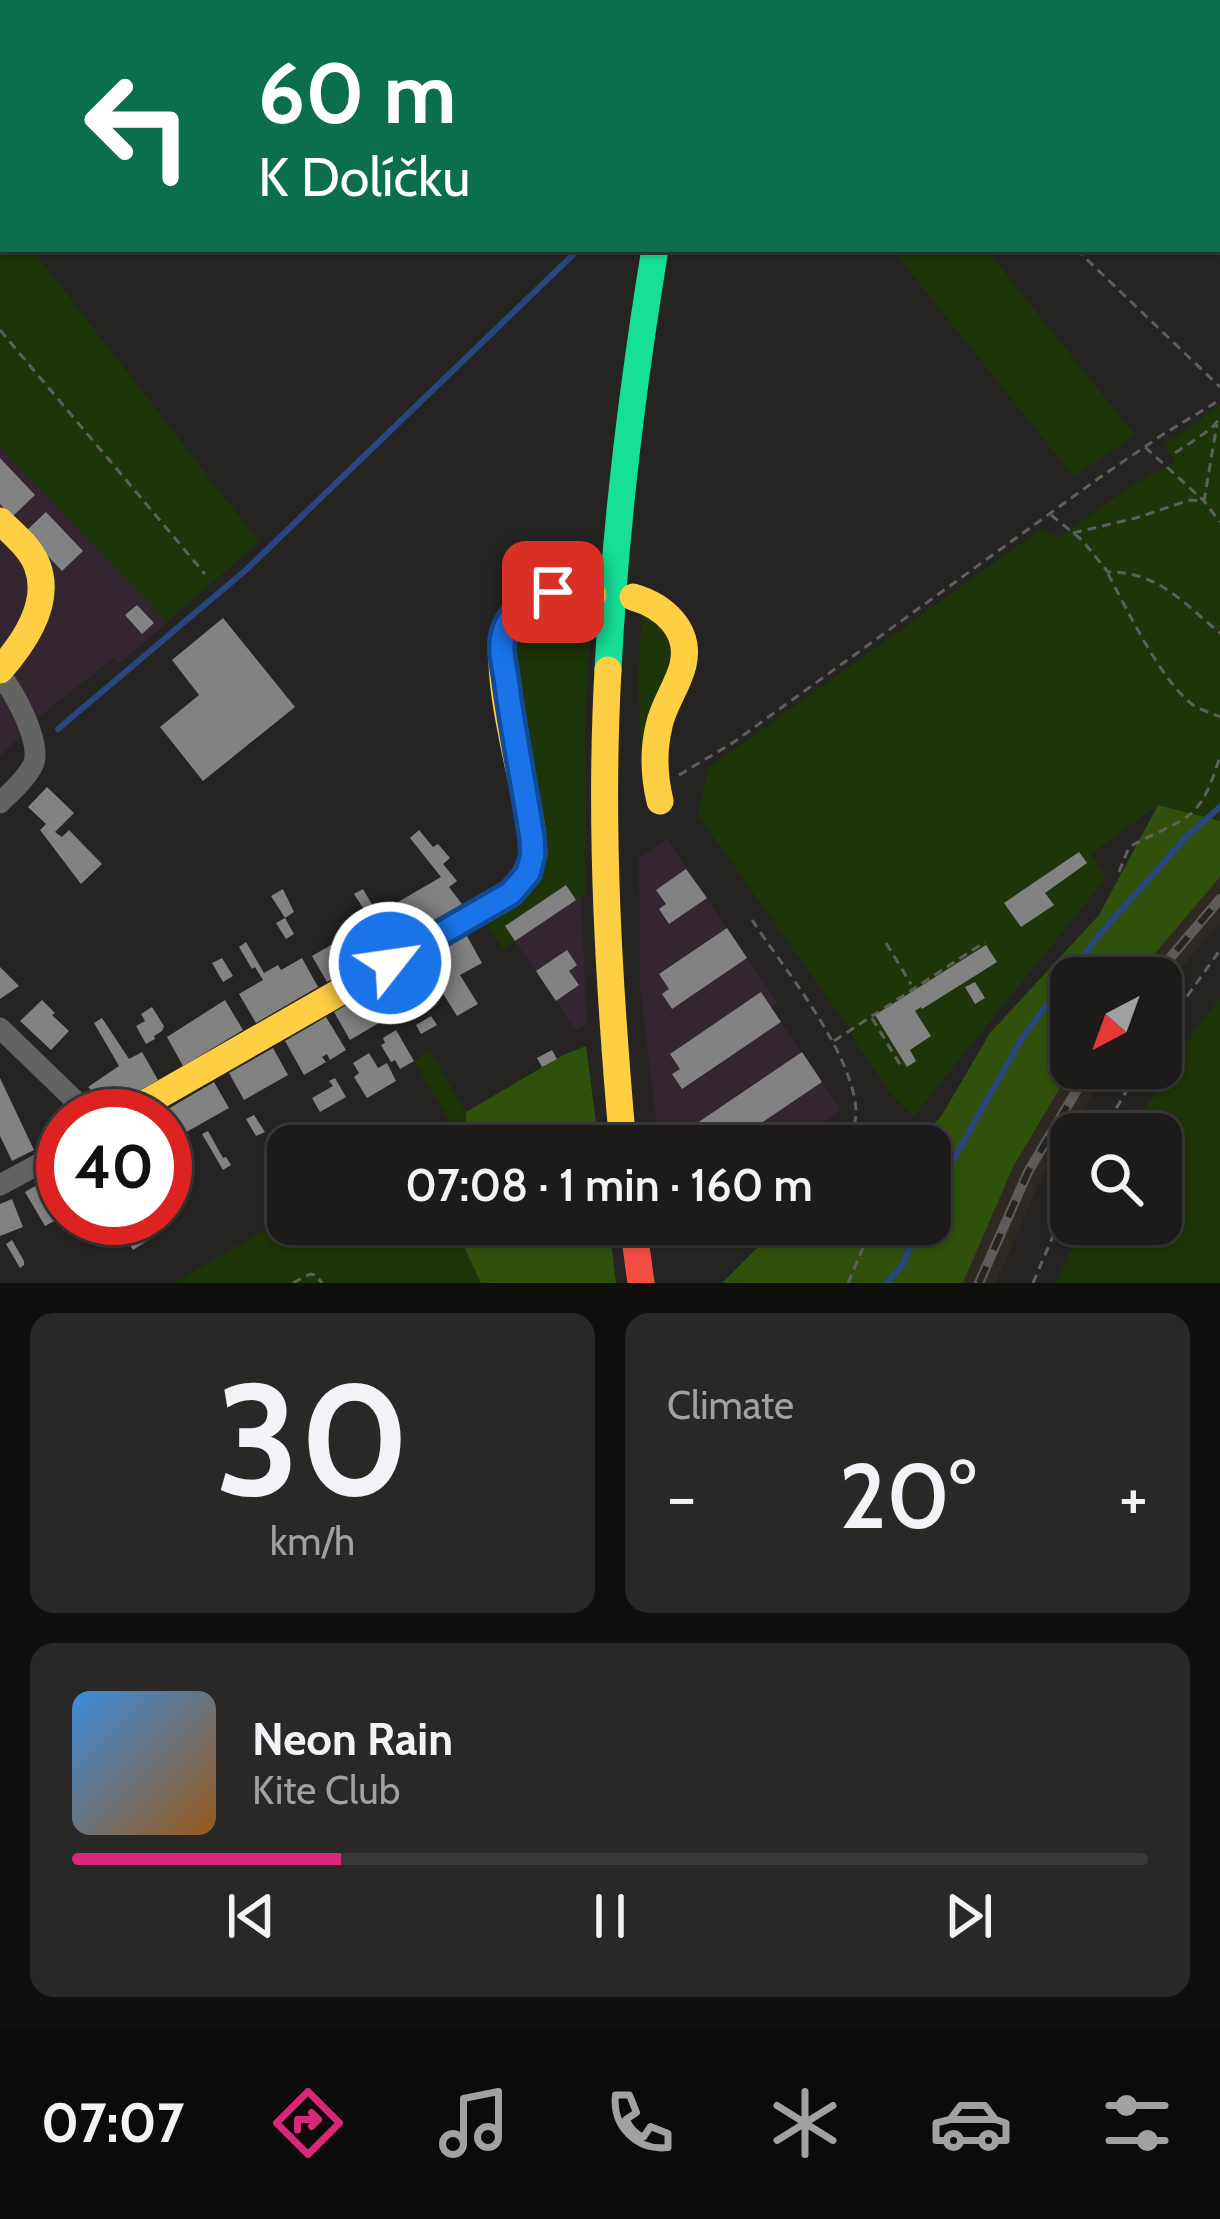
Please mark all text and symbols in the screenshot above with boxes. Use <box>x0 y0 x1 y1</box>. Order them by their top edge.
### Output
text: 60 m <box>258 42 456 144</box>
icon: left <box>60 48 216 204</box>
text: K Dolíčku <box>258 144 471 210</box>
pin <box>502 541 604 643</box>
icon: arrive <box>520 559 586 625</box>
position arrow <box>327 900 453 1026</box>
north arrow <box>1050 957 1182 1089</box>
map controls <box>1050 957 1182 1245</box>
speed limit sign: 40 <box>36 1089 192 1245</box>
button: search <box>1050 1113 1182 1245</box>
text: 07:08 · 1 min · 160 m <box>405 1158 813 1212</box>
text: 30 <box>215 1344 410 1534</box>
text: Climate <box>667 1381 794 1429</box>
text: 20° <box>839 1441 976 1551</box>
text: − <box>667 1456 696 1537</box>
text: + <box>1119 1456 1148 1537</box>
text: km/h <box>270 1517 355 1565</box>
text: Neon Rain <box>252 1712 453 1766</box>
text: Kite Club <box>252 1766 400 1814</box>
icon: previous <box>218 1883 284 1949</box>
icon: pause <box>577 1883 643 1949</box>
icon: next <box>936 1883 1002 1949</box>
icon: directions <box>266 2081 350 2165</box>
icon: music <box>432 2081 516 2165</box>
icon: phone <box>598 2081 682 2165</box>
icon: climate <box>763 2081 847 2165</box>
icon: car <box>929 2081 1013 2165</box>
icon: filters <box>1095 2081 1179 2165</box>
text: 07:07 <box>41 2090 184 2156</box>

